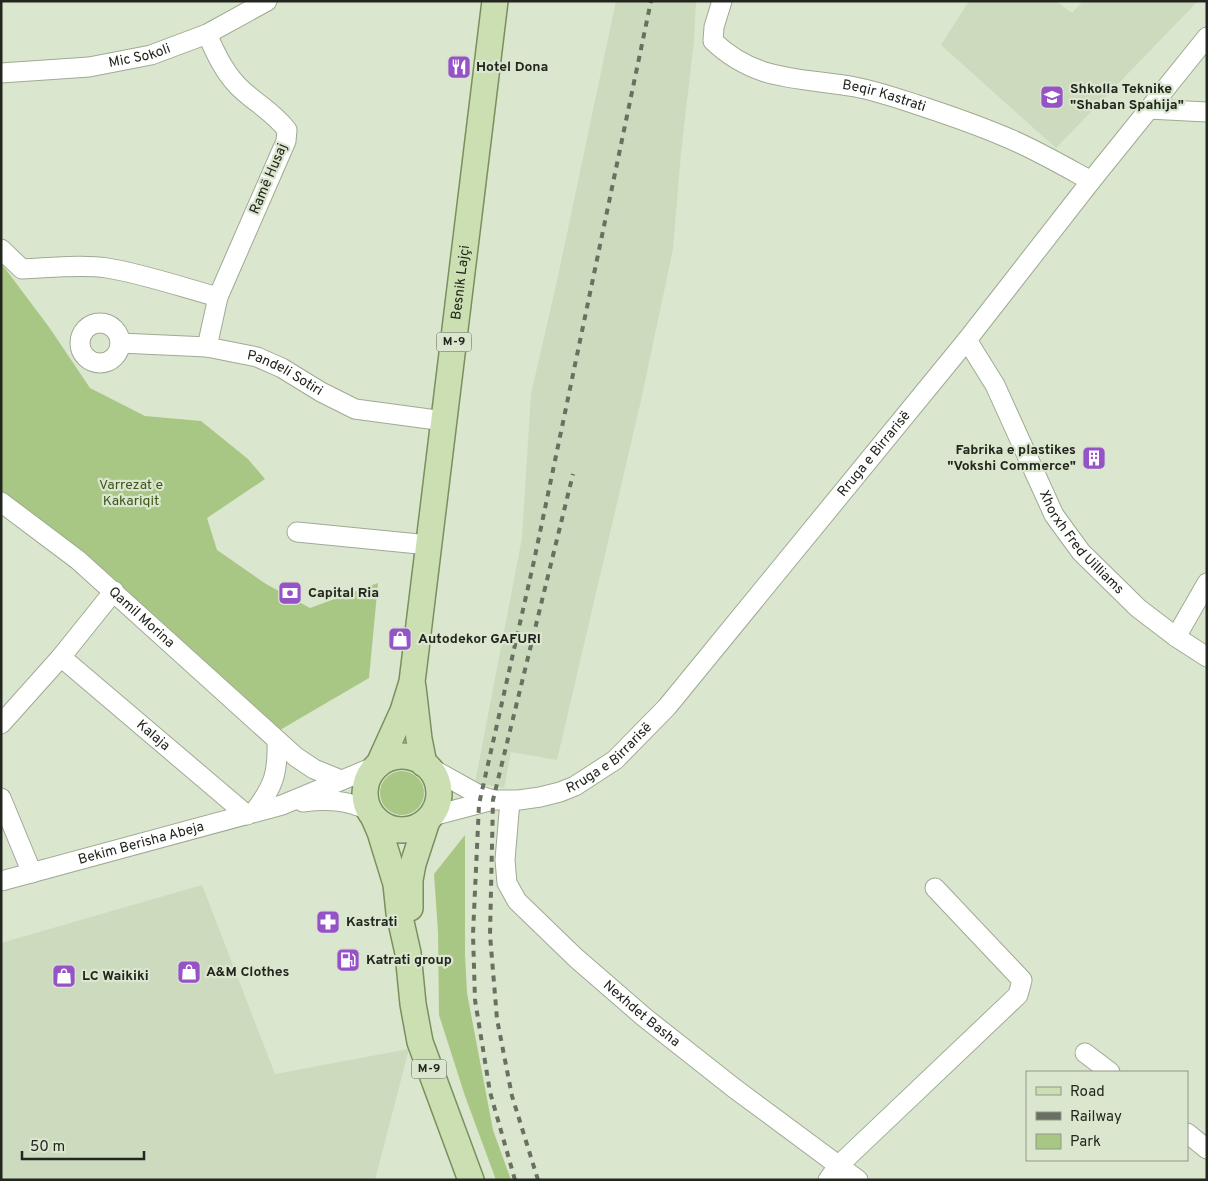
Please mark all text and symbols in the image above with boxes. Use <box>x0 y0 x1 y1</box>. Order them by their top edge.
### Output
street label: Mic Sokoli <box>107 40 173 72</box>
restaurant icon: Hotel Dona <box>446 54 472 80</box>
place label: Hotel Dona <box>476 59 548 76</box>
street label: Beqir Kastrati <box>841 76 928 116</box>
place label: Shkolla Teknike "Shaban Spahija" <box>1070 81 1184 114</box>
school or university icon: Shkolla Teknike "Shaban Spahija" <box>1039 84 1065 110</box>
street label: Ramë Husaj <box>246 141 292 217</box>
street label: Besnik Lajçi <box>448 244 474 321</box>
road number: M-9 <box>436 332 472 352</box>
street label: Pandeli Sotiri <box>246 347 326 400</box>
street label: Rruga e Birrarisë <box>834 408 914 500</box>
place label: Fabrika e plastikes "Vokshi Commerce" <box>947 442 1076 475</box>
building icon: Fabrika e plastikes "Vokshi Commerce" <box>1081 445 1107 471</box>
park label: Varrezat e Kakariqit <box>99 477 163 510</box>
street label: Xhorxh Fred Uilliams <box>1035 488 1128 598</box>
bank icon: Capital Ria <box>277 580 303 606</box>
street label: Qamil Morina <box>105 583 178 652</box>
place label: Capital Ria <box>308 585 379 602</box>
shop icon: Autodekor GAFURI <box>387 626 413 652</box>
place label: Autodekor GAFURI <box>418 631 541 648</box>
street label: Kalaja <box>133 716 174 754</box>
street label: Rruga e Birrarisë <box>564 719 655 797</box>
street label: Bekim Berisha Abeja <box>76 818 206 868</box>
pharmacy icon: Kastrati <box>315 909 341 935</box>
place label: Kastrati <box>346 914 397 931</box>
fuel station icon: Katrati group <box>335 947 361 973</box>
place label: Katrati group <box>366 952 452 969</box>
shop icon: A&M Clothes <box>176 959 202 985</box>
shop icon: LC Waikiki <box>51 963 77 989</box>
place label: A&M Clothes <box>206 964 289 981</box>
place label: LC Waikiki <box>82 968 149 985</box>
street label: Nexhdet Basha <box>600 977 683 1051</box>
road number: M-9 <box>412 1060 446 1078</box>
legend <box>1026 1071 1188 1161</box>
text: Road <box>1070 1083 1105 1102</box>
text: Railway <box>1070 1108 1122 1127</box>
scale bar <box>22 1128 145 1160</box>
text: Park <box>1070 1133 1101 1152</box>
text: 50 m <box>30 1138 65 1157</box>

